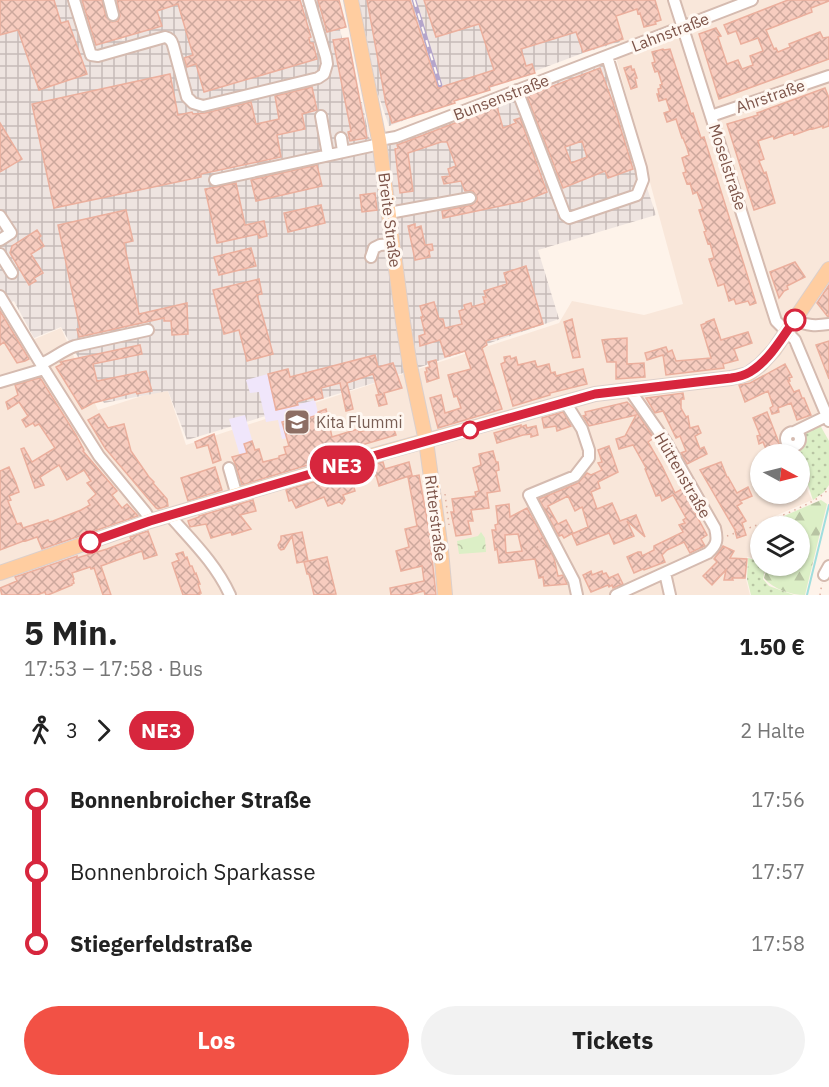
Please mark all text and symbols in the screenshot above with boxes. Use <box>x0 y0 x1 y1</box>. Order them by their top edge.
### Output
street label: Lahnstraße <box>628 8 712 56</box>
street label: Bunsenstraße <box>450 69 552 124</box>
street label: Ahrstraße <box>733 75 807 117</box>
street label: Moselstraße <box>705 121 751 213</box>
street label: Breite Straße <box>374 171 406 269</box>
unlabelled marker <box>784 309 806 331</box>
school or university icon: Kita Flummi <box>282 407 312 437</box>
place label: Kita Flummi <box>316 412 402 432</box>
unlabelled marker <box>461 421 479 439</box>
street label: Hüttenstraße <box>650 428 716 522</box>
north arrow <box>750 444 810 504</box>
map controls <box>750 444 810 576</box>
line badge: NE3 <box>308 446 376 484</box>
text: NE3 <box>322 451 362 479</box>
street label: Ritterstraße <box>421 474 451 562</box>
button: layers <box>750 516 810 576</box>
unlabelled marker <box>79 531 101 553</box>
text: 5 Min. <box>24 611 118 654</box>
text: 1.50 € <box>740 632 805 661</box>
text: 17:53 – 17:58 · Bus <box>24 655 203 682</box>
icon: walk <box>24 714 57 747</box>
icon: forward <box>87 714 120 747</box>
text: NE3 <box>141 716 182 744</box>
text: 3 <box>66 717 78 744</box>
text: 2 Halte <box>740 717 805 744</box>
text: Bonnenbroicher Straße <box>70 785 311 814</box>
text: 17:56 <box>751 786 805 813</box>
text: Bonnenbroich Sparkasse <box>70 857 316 886</box>
text: 17:57 <box>751 858 805 885</box>
text: Stiegerfeldstraße <box>70 929 253 958</box>
text: 17:58 <box>751 930 805 957</box>
button: Los <box>24 1006 409 1075</box>
button: Tickets <box>421 1006 805 1075</box>

